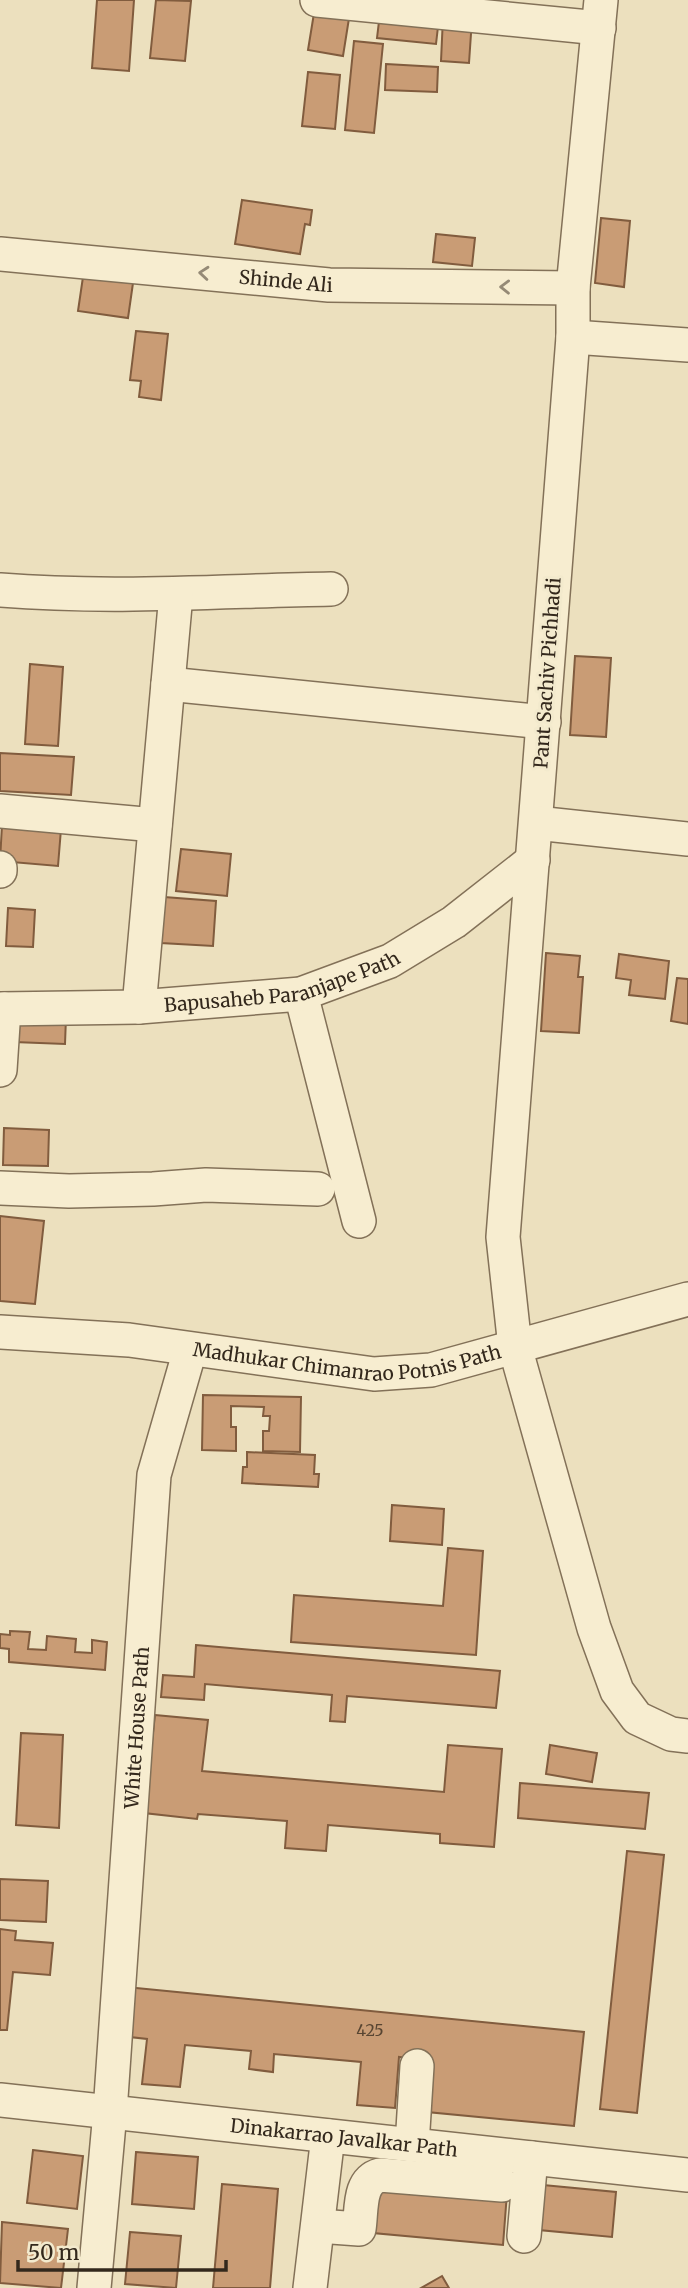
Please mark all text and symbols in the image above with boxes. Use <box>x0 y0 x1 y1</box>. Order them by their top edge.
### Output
street label: Shinde Ali <box>238 265 333 297</box>
one-way arrow <box>198 266 209 281</box>
one-way arrow <box>499 279 509 295</box>
street label: Pant Sachiv Pichhadi <box>528 577 566 769</box>
street label: Bapusaheb Paranjape Path <box>163 946 405 1017</box>
street label: Madhukar Chimanrao Potnis Path <box>192 1337 504 1386</box>
street label: White House Path <box>119 1645 154 1811</box>
house number: 425 <box>356 2020 384 2040</box>
street label: Dinakarrao Javalkar Path <box>229 2113 459 2162</box>
scale bar <box>18 2228 226 2272</box>
text: 50 m <box>28 2239 79 2266</box>

